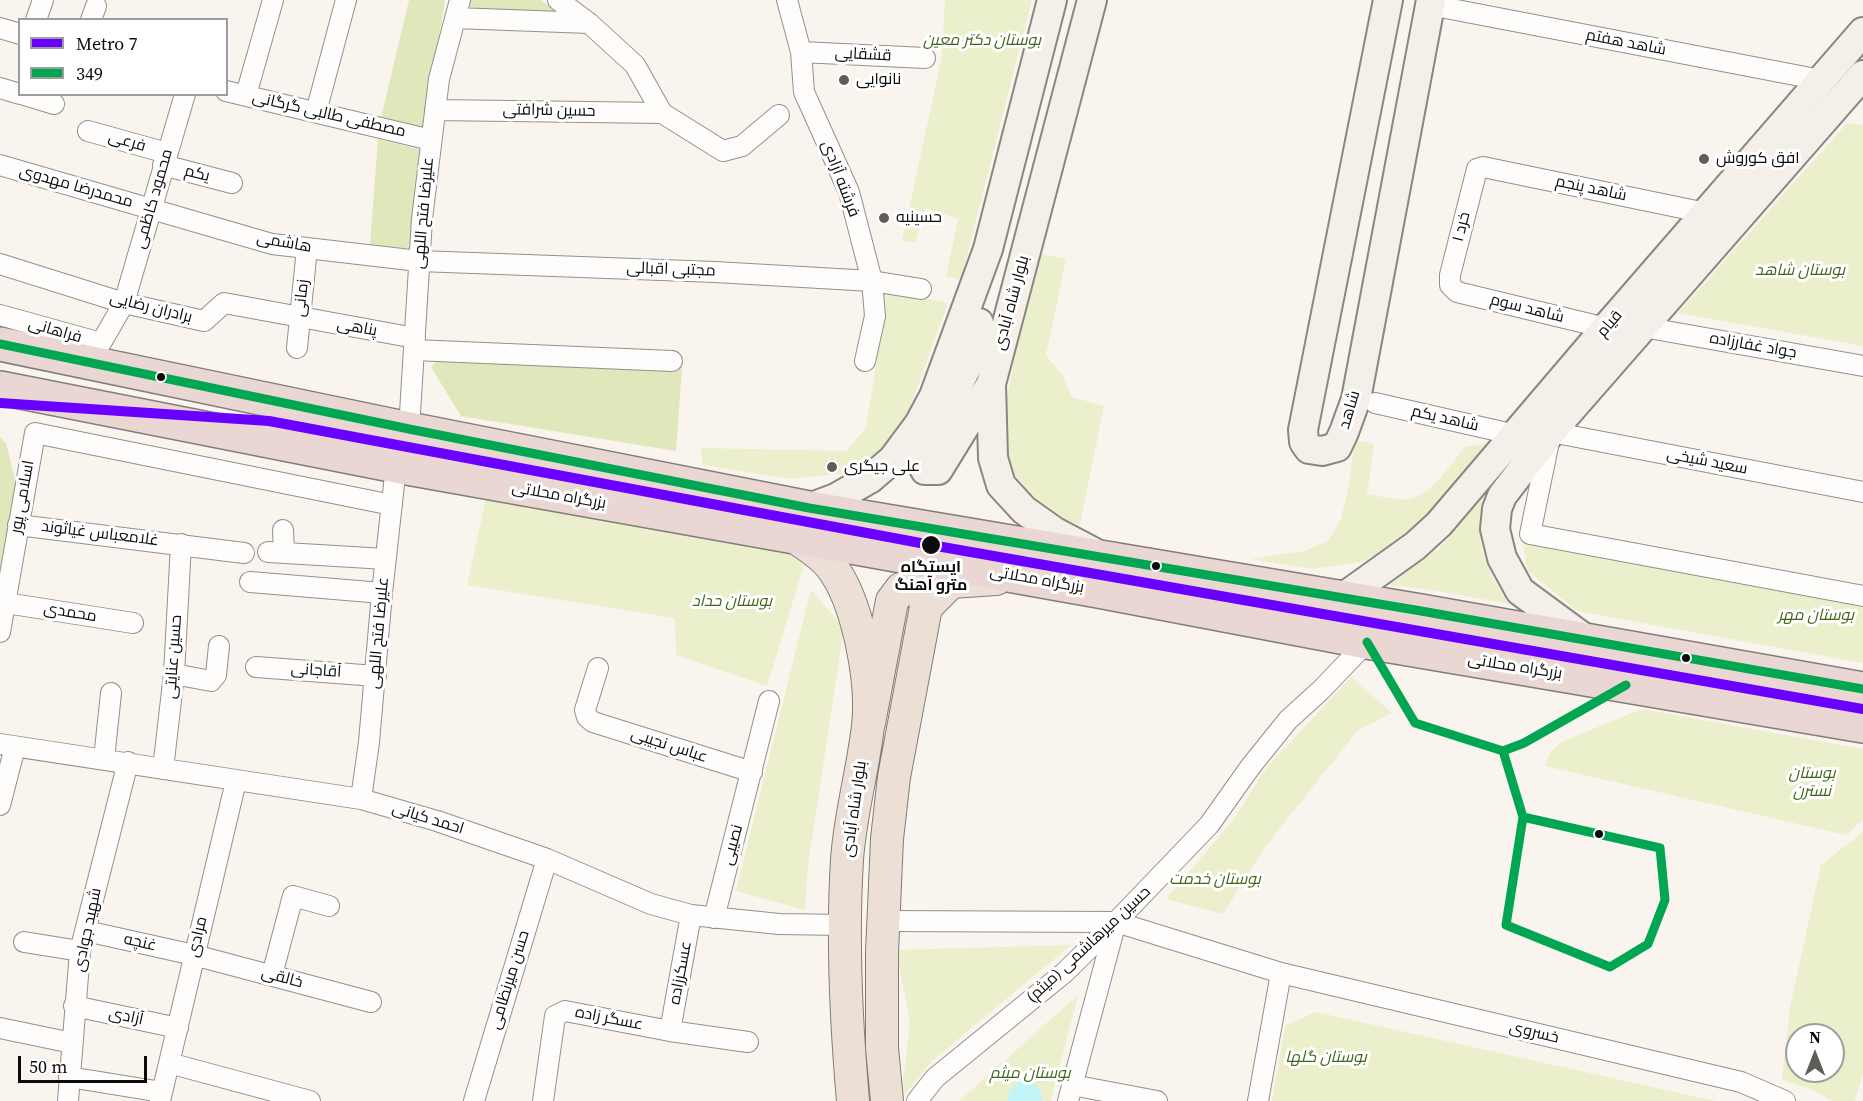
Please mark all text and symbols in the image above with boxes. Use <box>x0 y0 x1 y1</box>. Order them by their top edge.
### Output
legend <box>18 18 228 96</box>
street label: شاهد هفتم <box>1584 26 1668 60</box>
text: Metro 7 <box>76 31 137 56</box>
park label: بوستان دکتر معین <box>923 31 1041 51</box>
street label: قشقایی <box>834 44 892 66</box>
text: 349 <box>76 61 103 86</box>
place label: نانوایی <box>856 70 901 90</box>
marker: نانوایی <box>837 73 851 87</box>
street label: مصطفی طالبی گرگانی <box>250 88 408 142</box>
street label: حسین شرافتی <box>502 101 596 121</box>
street label: فرعی <box>106 128 148 156</box>
street label: فرشته آزادی <box>817 138 863 220</box>
street label: محمود کاظمی <box>131 147 177 251</box>
place label: افق کوروش <box>1716 149 1800 169</box>
marker: افق کوروش <box>1697 152 1711 166</box>
street label: علیرضا فتح‌ اللهی <box>410 156 438 270</box>
street label: محمدرضا مهدوی <box>17 162 135 212</box>
street label: یکم <box>182 162 212 186</box>
street label: شاهد پنجم <box>1554 172 1628 206</box>
place label: حسینیه <box>896 208 942 228</box>
street label: خرد ۱ <box>1449 210 1475 244</box>
marker: حسینیه <box>877 211 891 225</box>
street label: هاشمی <box>255 229 313 257</box>
street label: بلوار شاه آبادی <box>990 254 1034 352</box>
street label: مجتبی اقبالی <box>626 259 716 281</box>
park label: بوستان شاهد <box>1755 261 1845 281</box>
street label: زمانی <box>290 278 314 318</box>
street label: برادران رضایی <box>108 288 194 328</box>
street label: شاهد سوم <box>1488 291 1566 327</box>
street label: قیام <box>1593 307 1627 341</box>
street label: فراهانی <box>26 314 84 348</box>
street label: پناهی <box>335 315 379 341</box>
street label: جواد غفارزاده <box>1708 329 1798 363</box>
unlabelled marker <box>155 371 167 383</box>
street label: شاهد <box>1335 388 1365 432</box>
street label: شاهد یکم <box>1410 402 1480 436</box>
street label: سعید شیخی <box>1665 445 1749 479</box>
place label: علی جیگری <box>844 457 920 477</box>
street label: اسلامی پور <box>7 459 39 535</box>
marker: علی جیگری <box>825 460 839 474</box>
street label: بزرگراه محلاتی <box>510 478 608 514</box>
street label: غلامعباس غیاثوند <box>40 517 160 551</box>
marker: ایستگاه مترو آهنگ <box>920 534 942 556</box>
place label: ایستگاه مترو آهنگ <box>895 558 967 596</box>
unlabelled marker <box>1150 560 1162 572</box>
street label: بزرگراه محلاتی <box>988 562 1086 598</box>
street label: علیرضا فتح اللهی <box>365 576 393 690</box>
park label: بوستان حداد <box>692 592 772 612</box>
street label: محمدی <box>42 599 98 627</box>
park label: بوستان مهر <box>1778 606 1854 626</box>
street label: حسین عنایتی <box>161 614 187 700</box>
street label: بزرگراه محلاتی <box>1466 650 1564 684</box>
unlabelled marker <box>1680 652 1692 664</box>
street label: آقاجانی <box>290 660 342 682</box>
street label: عباس نجیبی <box>628 725 710 767</box>
street label: بلوار شاه آبادی <box>839 760 871 858</box>
park label: بوستان نسترن <box>1789 764 1835 802</box>
street label: احمد کیانی <box>390 799 466 839</box>
street label: نصیبی <box>718 822 748 868</box>
unlabelled marker <box>1593 828 1605 840</box>
park label: بوستان خدمت <box>1169 870 1261 890</box>
street label: حسین میرهاشمی (میثم) <box>1023 883 1155 1007</box>
street label: شهید جوادی <box>70 886 106 974</box>
street label: مرادی <box>184 915 212 959</box>
street label: حسن میرنظامی <box>486 928 534 1032</box>
street label: غنچه <box>122 930 158 956</box>
street label: عسکرزاده <box>665 940 697 1006</box>
street label: خالقی <box>259 963 305 993</box>
street label: عسگر زاده <box>573 1003 645 1035</box>
street label: آزادی <box>107 1004 145 1030</box>
street label: خسروی <box>1507 1018 1561 1048</box>
north arrow <box>1785 1023 1845 1083</box>
text: N <box>1809 1026 1821 1048</box>
scale bar <box>21 1044 150 1082</box>
park label: بوستان گلها <box>1285 1048 1367 1068</box>
text: 50 m <box>29 1054 67 1079</box>
park label: بوستان میثم <box>990 1064 1070 1084</box>

